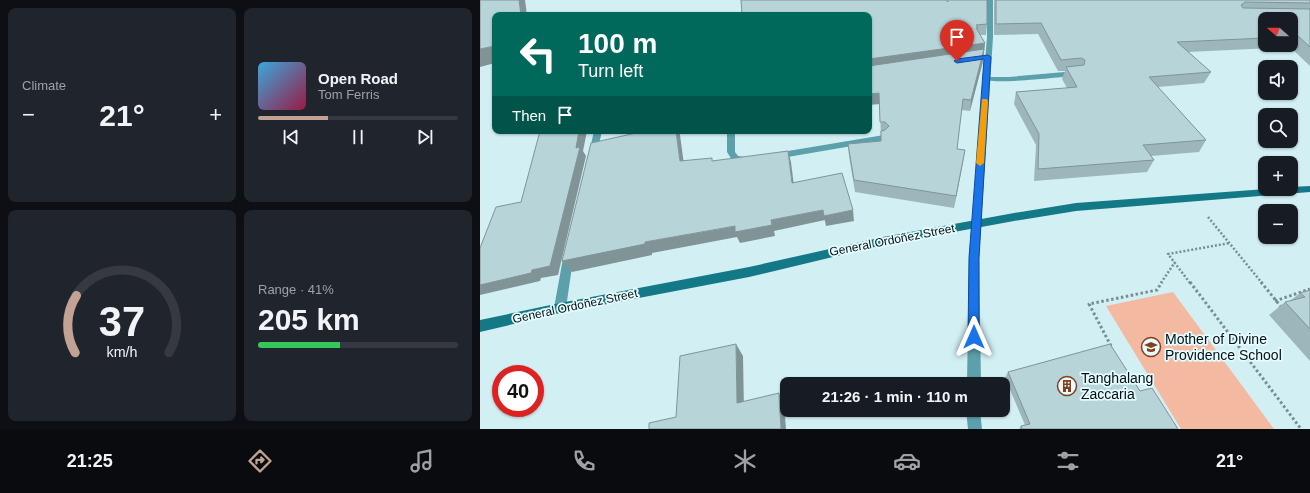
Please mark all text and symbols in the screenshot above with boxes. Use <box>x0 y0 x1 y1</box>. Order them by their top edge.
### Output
north arrow <box>1258 12 1298 52</box>
map controls <box>1258 12 1298 244</box>
pin <box>940 20 974 61</box>
icon: arrive <box>946 26 968 48</box>
icon: left <box>512 28 564 80</box>
text: 100 m <box>578 28 657 59</box>
button: sound <box>1258 60 1298 100</box>
text: Turn left <box>578 61 643 81</box>
text: Open Road <box>318 70 398 87</box>
text: Climate <box>22 78 66 93</box>
text: Tom Ferris <box>318 87 379 102</box>
text: 21° <box>99 99 145 132</box>
text: − <box>22 102 35 127</box>
text: + <box>209 102 222 127</box>
icon: arrive <box>554 104 576 126</box>
text: Then <box>512 107 546 124</box>
button: search <box>1258 108 1298 148</box>
icon: previous <box>280 126 302 148</box>
icon: pause <box>347 126 369 148</box>
icon: next <box>414 126 436 148</box>
button: + <box>1258 156 1298 196</box>
button: − <box>1258 204 1298 244</box>
street label: General Ordoñez Street <box>828 221 957 259</box>
text: Range · 41% <box>258 282 334 297</box>
street label: General Ordoñez Street <box>511 286 639 326</box>
text: 37 <box>99 298 145 345</box>
text: 205 km <box>258 303 360 336</box>
position arrow <box>953 316 995 358</box>
place label: Mother of Divine Providence School <box>1165 331 1282 363</box>
school or university icon: Mother of Divine Providence School <box>1140 336 1162 358</box>
text: km/h <box>107 344 138 360</box>
speed limit sign: 40 <box>492 365 544 417</box>
place label: Tanghalang Zaccaria <box>1081 370 1153 402</box>
building icon: Tanghalang Zaccaria <box>1056 375 1078 397</box>
text: 21:26 · 1 min · 110 m <box>822 388 968 405</box>
icon: directions <box>246 447 274 475</box>
icon: music <box>408 447 436 475</box>
icon: phone <box>570 447 598 475</box>
icon: climate <box>731 447 759 475</box>
icon: car <box>893 447 921 475</box>
icon: filters <box>1054 447 1082 475</box>
text: 21:25 <box>67 451 113 471</box>
text: 21° <box>1216 451 1243 471</box>

